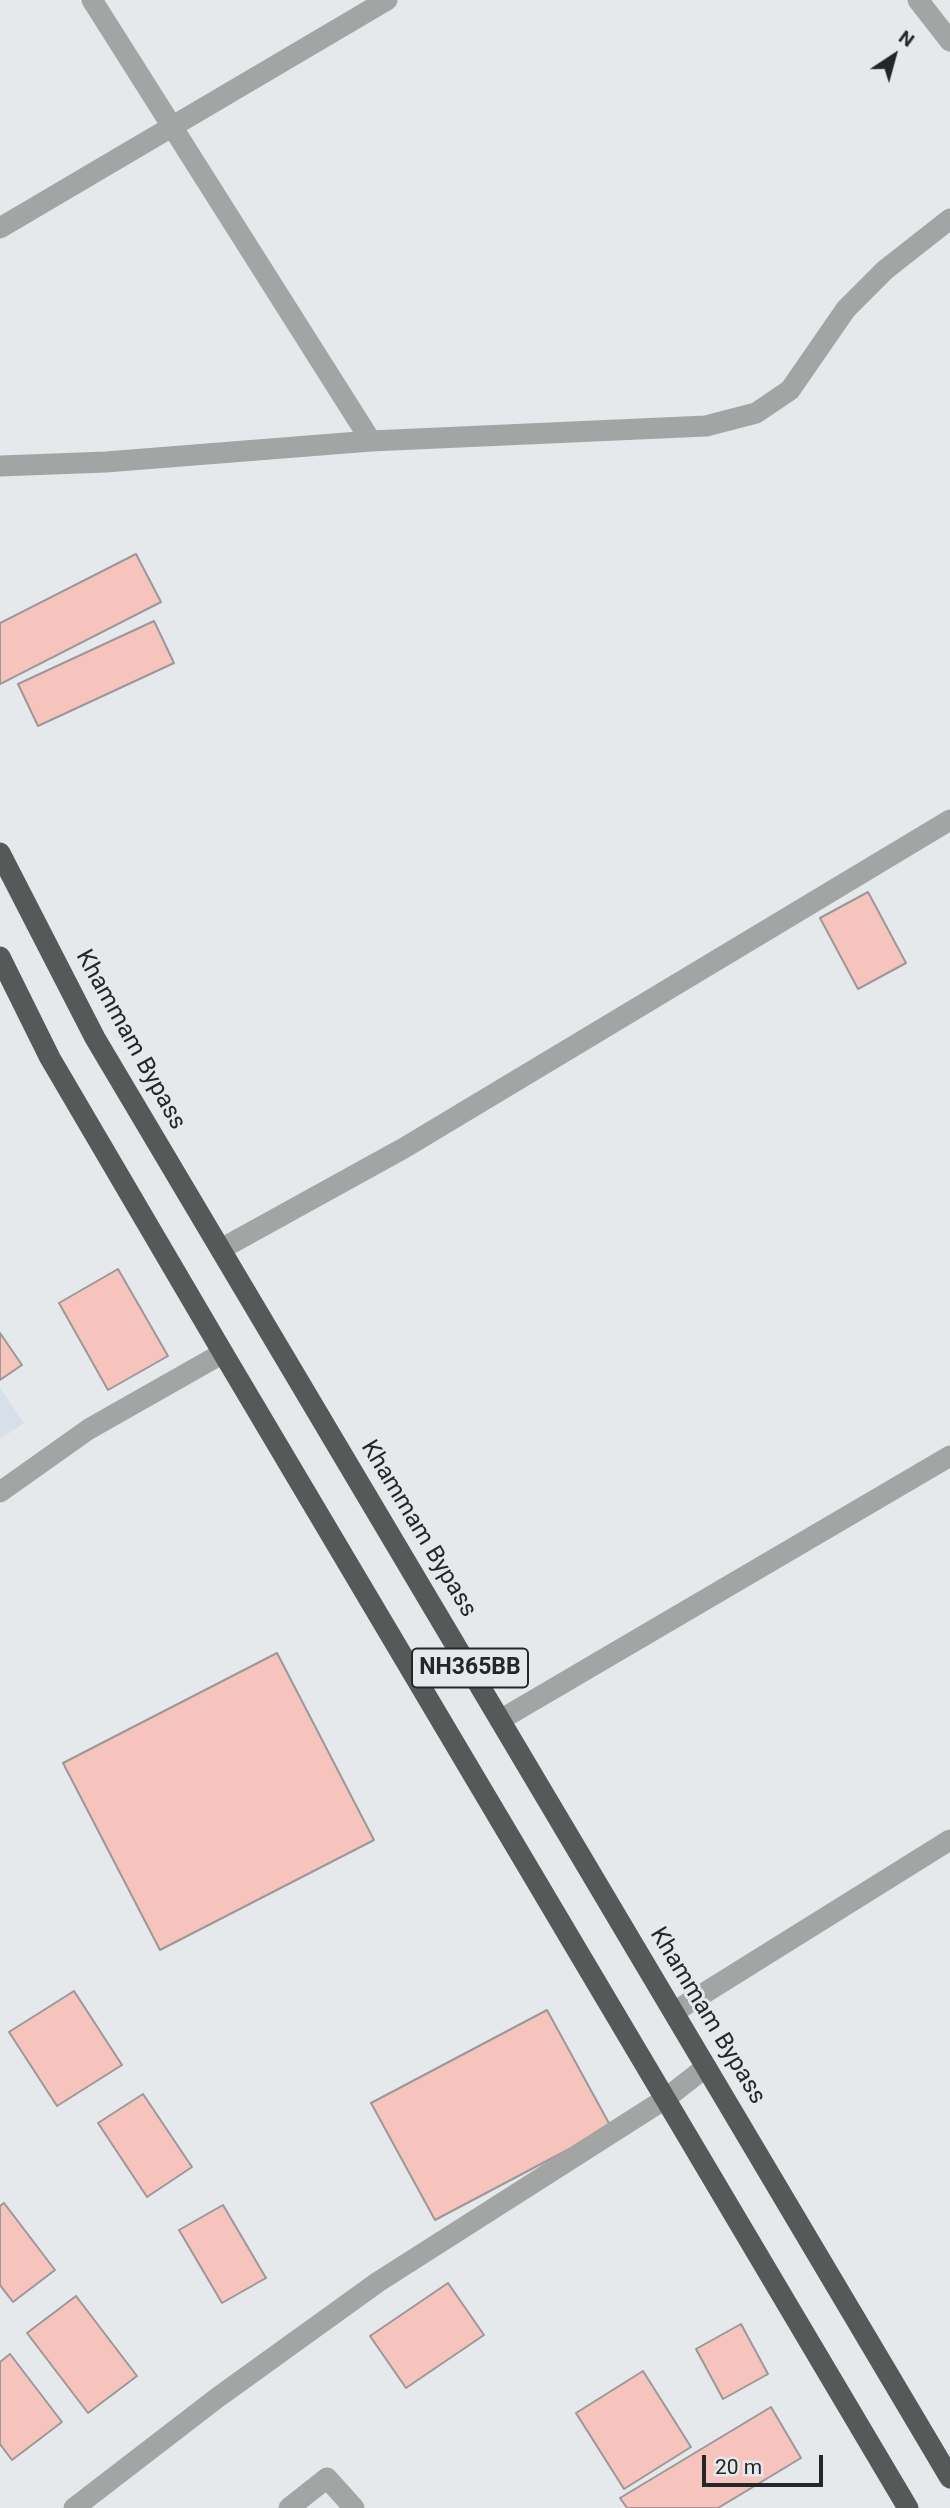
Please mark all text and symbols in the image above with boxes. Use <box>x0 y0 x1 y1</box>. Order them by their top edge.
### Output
north arrow <box>859 21 929 91</box>
text: N <box>894 25 919 52</box>
street label: Khammam Bypass <box>69 945 191 1135</box>
street label: Khammam Bypass <box>354 1435 482 1623</box>
road number: NH365BB <box>412 1648 528 1688</box>
street label: Khammam Bypass <box>643 1922 771 2110</box>
scale bar <box>705 2442 826 2486</box>
text: 20 m <box>715 2455 762 2479</box>

